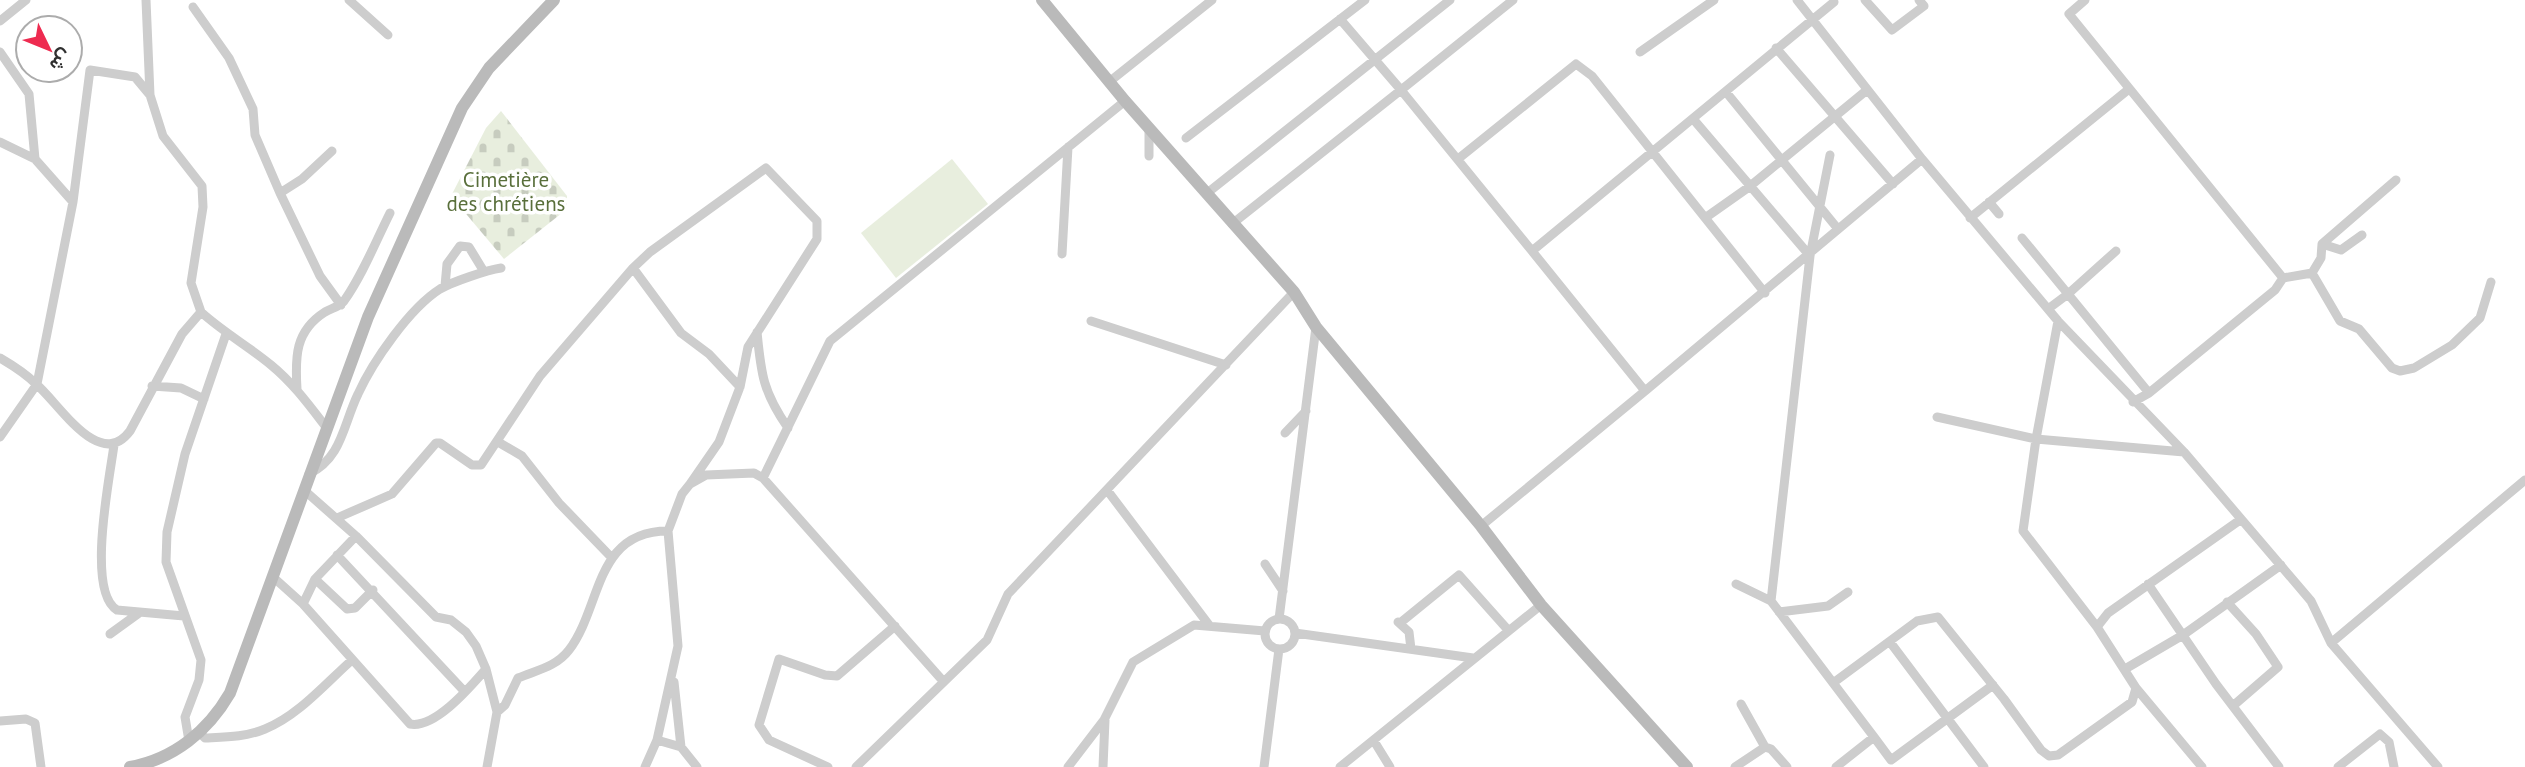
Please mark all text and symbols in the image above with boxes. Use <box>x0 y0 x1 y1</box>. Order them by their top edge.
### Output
north arrow <box>14 14 84 84</box>
text: ش <box>45 44 78 77</box>
park label: Cimetière des chrétiens <box>447 166 565 217</box>

